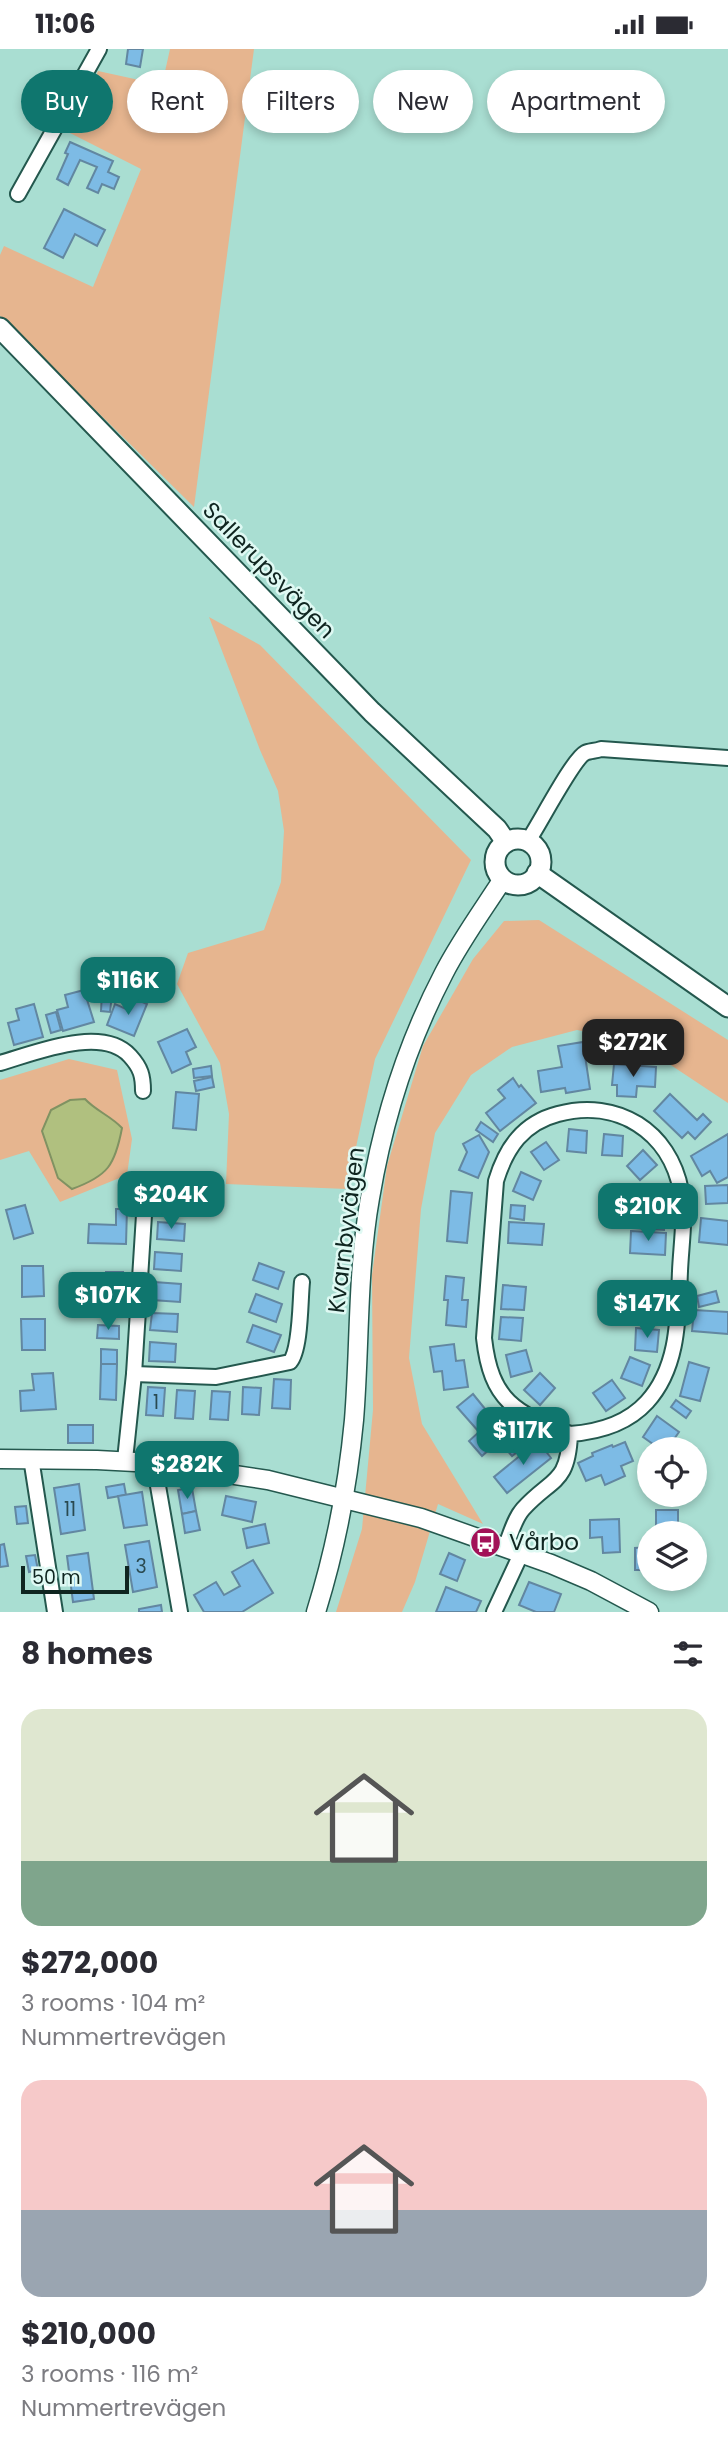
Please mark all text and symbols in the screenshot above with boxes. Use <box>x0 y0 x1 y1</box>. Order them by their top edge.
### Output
text: 11:06 <box>35 6 95 42</box>
chip: Buy <box>21 70 113 133</box>
chip: Rent <box>127 70 228 133</box>
chip: Filters <box>242 70 359 133</box>
chip: New <box>373 70 473 133</box>
chip: Apartment <box>487 70 665 133</box>
street label: Sallerupsvägen <box>196 495 342 645</box>
pin: $116K <box>79 957 177 1017</box>
text: $116K <box>96 964 160 996</box>
pin: $272K <box>584 1019 682 1079</box>
text: $272K <box>598 1026 668 1058</box>
street label: Kvarnbyvägen <box>320 1145 372 1315</box>
pin: $204K <box>122 1171 220 1231</box>
text: $204K <box>134 1178 208 1210</box>
pin: $210K <box>599 1183 697 1243</box>
text: $210K <box>614 1190 682 1222</box>
pin: $107K <box>59 1273 157 1332</box>
text: $107K <box>74 1279 142 1311</box>
pin: $147K <box>598 1281 696 1340</box>
text: $147K <box>613 1287 681 1319</box>
house number: 1 <box>153 1389 159 1416</box>
pin: $117K <box>474 1407 572 1467</box>
text: $117K <box>493 1414 553 1446</box>
map controls <box>637 1437 707 1591</box>
button: locate <box>637 1437 707 1507</box>
pin: $282K <box>138 1441 236 1501</box>
text: $282K <box>151 1448 223 1480</box>
house number: 11 <box>64 1496 76 1523</box>
button: layers <box>637 1521 707 1591</box>
bus stop icon: Vårbo <box>469 1525 503 1559</box>
place label: Vårbo <box>509 1526 579 1558</box>
house number: 3 <box>135 1553 147 1580</box>
scale bar <box>21 1563 130 1595</box>
text: 50 m <box>32 1564 81 1591</box>
text: 8 homes <box>21 1632 153 1675</box>
icon: filters <box>669 1635 707 1673</box>
icon: home <box>301 1755 427 1881</box>
text: $272,000 <box>21 1941 158 1984</box>
text: 3 rooms · 104 m² <box>21 1987 205 2019</box>
text: Nummertrevägen <box>21 2021 226 2053</box>
icon: home <box>301 2126 427 2252</box>
text: $210,000 <box>21 2312 156 2355</box>
text: 3 rooms · 116 m² <box>21 2358 198 2390</box>
text: Nummertrevägen <box>21 2392 226 2424</box>

